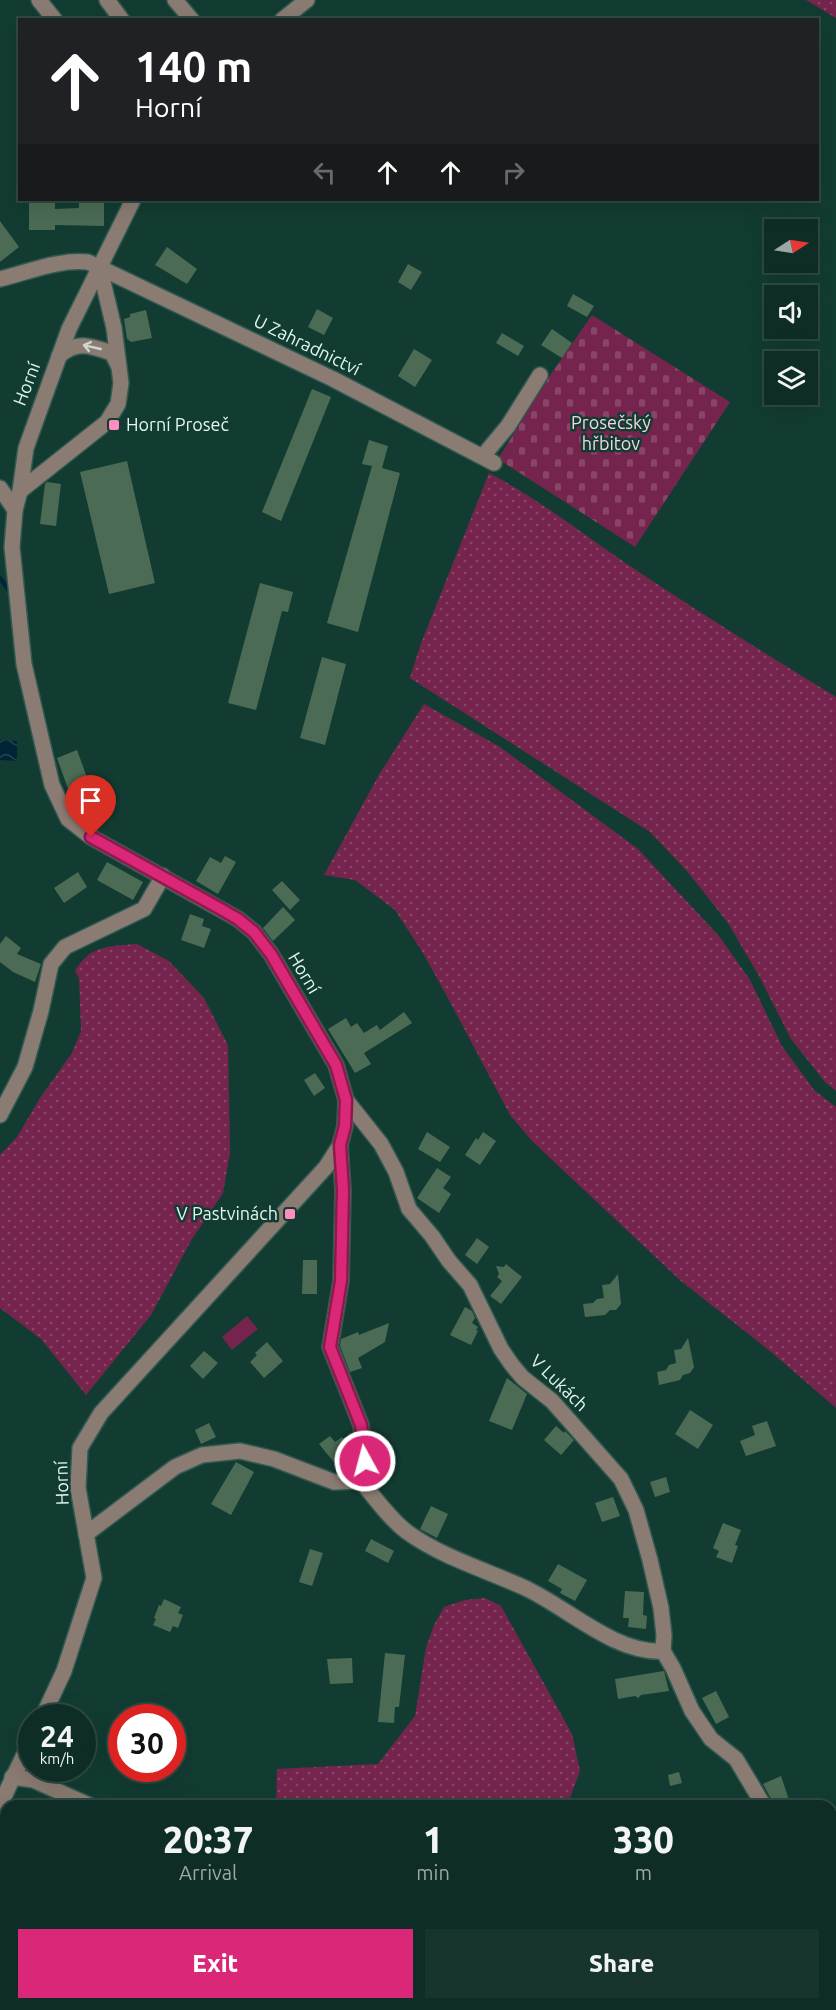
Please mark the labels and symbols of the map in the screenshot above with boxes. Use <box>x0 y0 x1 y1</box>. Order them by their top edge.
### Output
north arrow <box>764 219 818 273</box>
street label: U Zahradnictví <box>251 310 365 379</box>
one-way arrow <box>83 341 102 353</box>
street label: Horní <box>9 359 44 408</box>
park label: Prosečský hřbitov <box>571 412 651 453</box>
place label: Horní Proseč <box>126 414 229 434</box>
marker: Horní Proseč <box>107 418 121 432</box>
pin <box>65 775 116 837</box>
street label: Horní <box>285 948 325 997</box>
place label: V Pastvinách <box>176 1203 278 1223</box>
marker: V Pastvinách <box>283 1207 297 1221</box>
street label: V Lukách <box>527 1350 593 1414</box>
position arrow <box>333 1429 397 1493</box>
street label: Horní <box>50 1460 72 1506</box>
speed limit sign: 30 <box>108 1704 186 1782</box>

